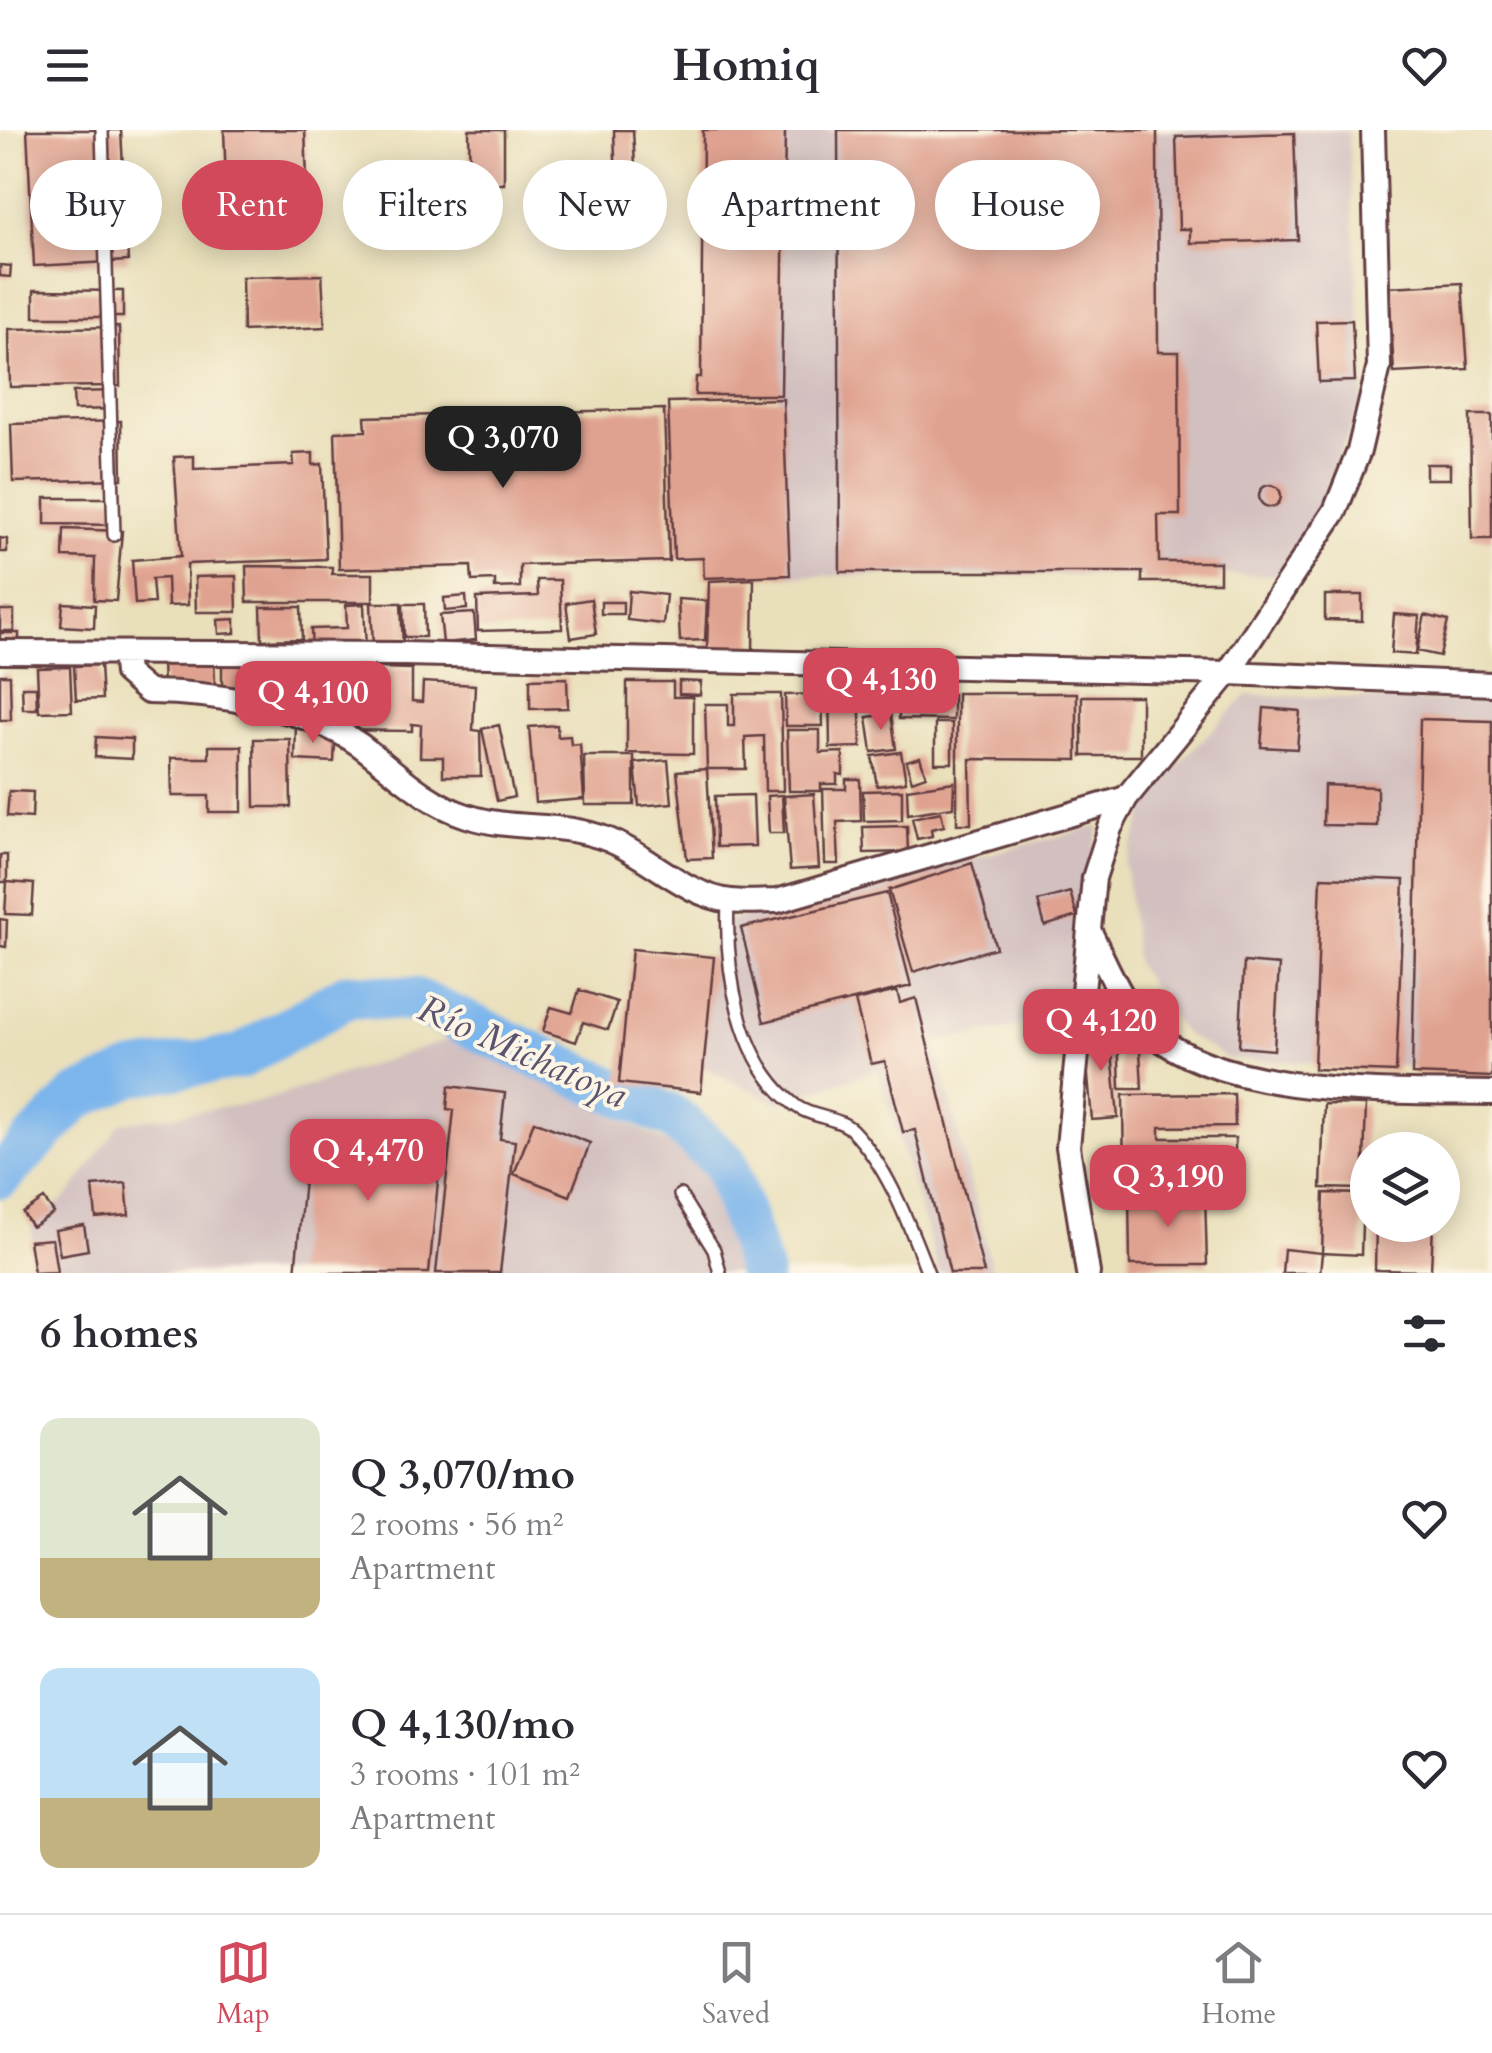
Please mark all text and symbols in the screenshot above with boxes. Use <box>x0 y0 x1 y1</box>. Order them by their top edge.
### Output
text: Homiq <box>672 35 820 96</box>
icon: menu <box>40 38 95 93</box>
icon: heart <box>1397 38 1452 93</box>
chip: Buy <box>30 160 162 250</box>
chip: Rent <box>182 160 323 250</box>
chip: Filters <box>343 160 503 250</box>
chip: New <box>523 160 667 250</box>
chip: Apartment <box>687 160 915 250</box>
chip: House <box>935 160 1100 250</box>
pin: Q 3,070 <box>411 406 595 491</box>
text: Q 3,070 <box>447 416 559 460</box>
pin: Q 4,130 <box>789 648 973 733</box>
text: Q 4,130 <box>825 658 937 702</box>
pin: Q 4,100 <box>221 661 405 746</box>
text: Q 4,100 <box>257 671 369 715</box>
water label: Río Michatoya <box>410 983 635 1121</box>
pin: Q 4,120 <box>1009 989 1193 1074</box>
text: Q 4,120 <box>1045 999 1157 1043</box>
pin: Q 4,470 <box>276 1119 460 1204</box>
text: Q 4,470 <box>312 1129 424 1173</box>
map controls <box>1350 1132 1460 1242</box>
button: layers <box>1350 1132 1460 1242</box>
pin: Q 3,190 <box>1076 1145 1260 1230</box>
text: Q 3,190 <box>1112 1155 1224 1199</box>
text: 6 homes <box>40 1305 198 1362</box>
icon: filters <box>1397 1306 1452 1361</box>
text: Q 3,070/mo <box>350 1446 575 1503</box>
icon: home <box>120 1458 240 1578</box>
icon: heart <box>1397 1491 1452 1546</box>
text: 2 rooms · 56 m² <box>350 1503 563 1547</box>
text: Apartment <box>350 1547 495 1591</box>
text: Q 4,130/mo <box>350 1696 575 1753</box>
icon: home <box>120 1708 240 1828</box>
icon: heart <box>1397 1741 1452 1796</box>
text: 3 rooms · 101 m² <box>350 1753 580 1797</box>
text: Apartment <box>350 1797 495 1841</box>
tab: Map <box>216 1935 271 2033</box>
tab: Saved <box>702 1935 770 2033</box>
tab: Home <box>1201 1935 1276 2033</box>

